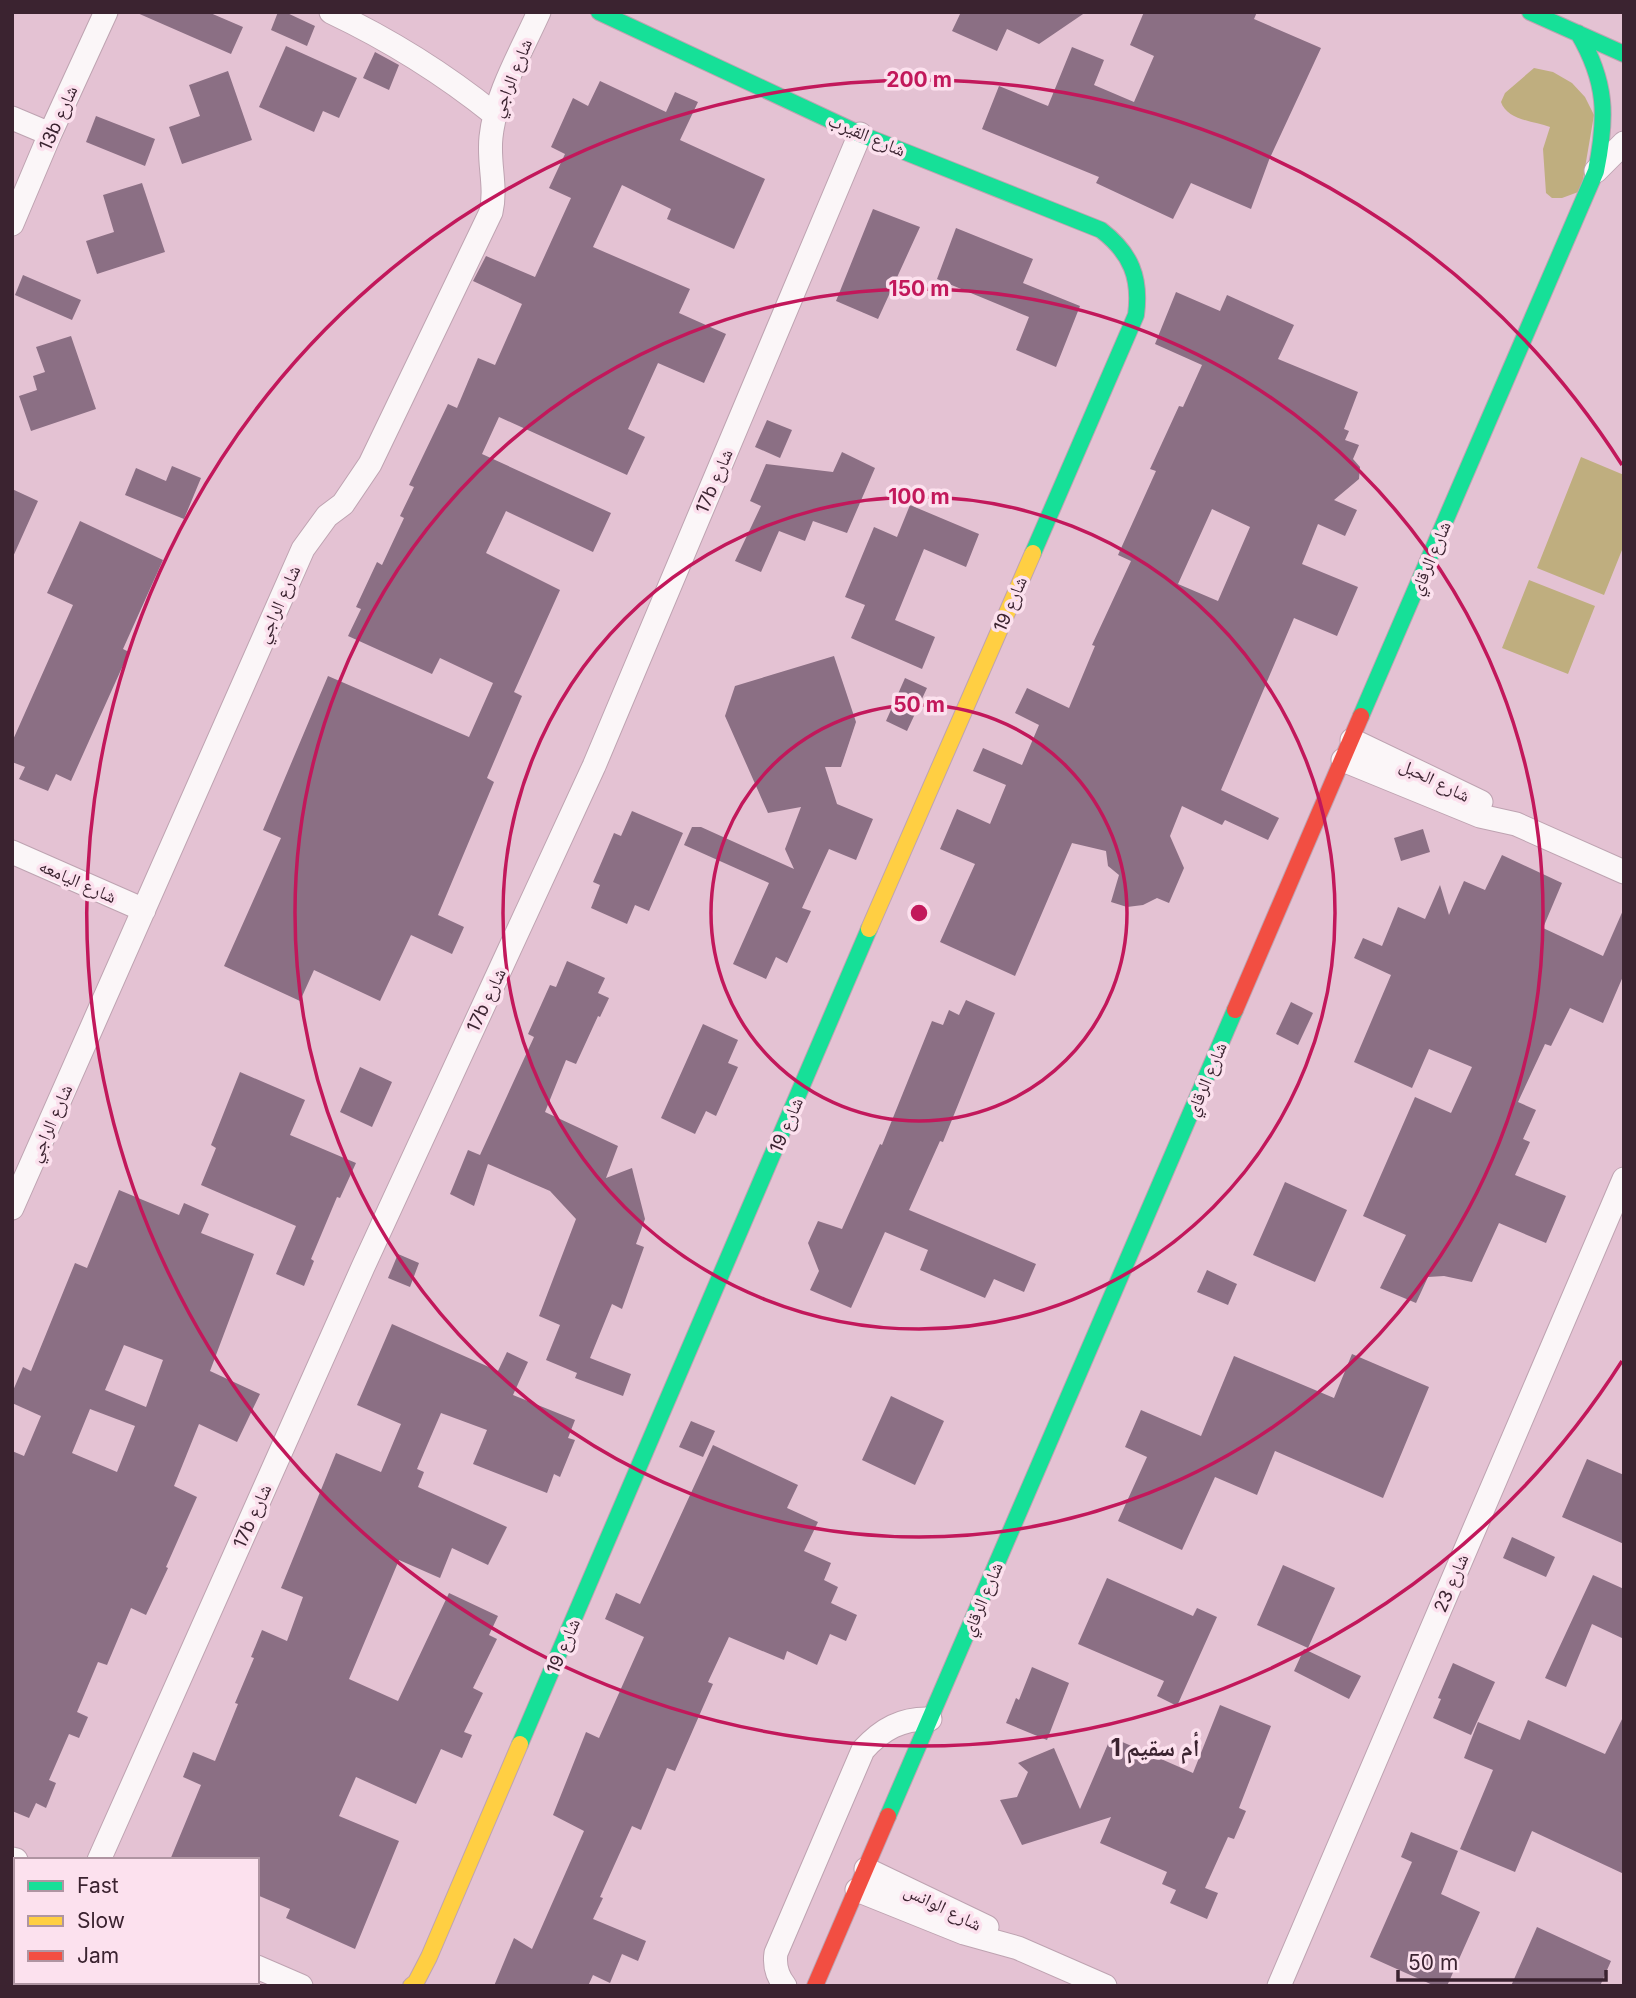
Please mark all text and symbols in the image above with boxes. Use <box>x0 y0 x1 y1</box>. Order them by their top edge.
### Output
street label: شارع الراجي <box>486 36 540 122</box>
text: 200 m <box>886 67 952 92</box>
street label: 13b شارع <box>34 82 82 154</box>
street label: شارع القيرب <box>825 109 909 162</box>
text: 150 m <box>889 276 949 301</box>
street label: 17b شارع <box>691 446 738 517</box>
text: 100 m <box>888 484 950 509</box>
street label: شارع الرقاي <box>1405 518 1459 600</box>
street label: شارع الراجي <box>252 562 309 648</box>
street label: شارع 19 <box>989 573 1032 635</box>
text: 50 m <box>893 692 945 717</box>
street label: شارع الحبل <box>1396 754 1473 807</box>
street label: شارع اليامعه <box>36 855 120 908</box>
centre of rings <box>907 901 931 925</box>
street label: 17b شارع <box>462 965 511 1036</box>
street label: شارع الرقاي <box>1181 1039 1235 1121</box>
street label: شارع الراجي <box>24 1081 81 1167</box>
street label: شارع 19 <box>765 1094 808 1156</box>
street label: 17b شارع <box>229 1481 276 1552</box>
street label: شارع 23 <box>1429 1551 1474 1616</box>
street label: شارع الرقاي <box>957 1559 1011 1641</box>
street label: شارع 19 <box>542 1615 585 1677</box>
district label: أم سقيم 1 <box>1110 1731 1200 1765</box>
legend <box>14 1858 259 1984</box>
text: Fast <box>77 1873 119 1898</box>
street label: شارع الوانس <box>900 1879 985 1936</box>
text: Slow <box>77 1908 125 1933</box>
scale bar <box>1398 1938 1606 1982</box>
text: Jam <box>77 1943 119 1968</box>
text: 50 m <box>1408 1950 1458 1975</box>

